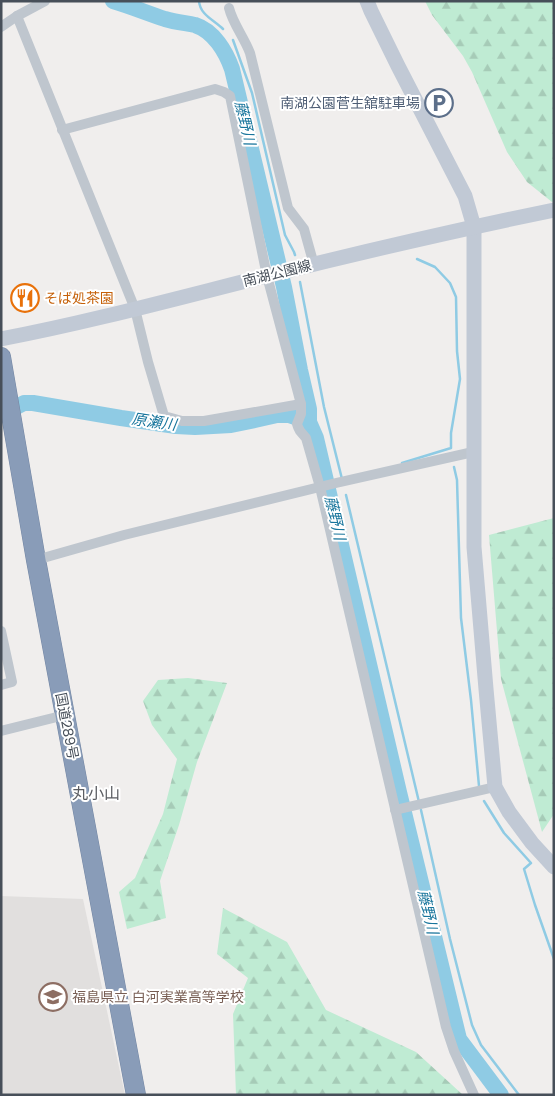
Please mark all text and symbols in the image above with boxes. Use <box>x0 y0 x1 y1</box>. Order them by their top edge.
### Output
parking icon: 南湖公園菅生舘駐車場 <box>424 88 454 118</box>
place label: 南湖公園菅生舘駐車場 <box>280 93 420 113</box>
water label: 藤野川 <box>230 99 261 149</box>
street label: 南湖公園線 <box>241 255 313 291</box>
restaurant icon: そば処茶園 <box>10 283 40 313</box>
place label: そば処茶園 <box>44 288 114 308</box>
water label: 原瀬川 <box>130 408 180 435</box>
water label: 藤野川 <box>320 494 351 544</box>
street label: 国道289号 <box>51 691 83 761</box>
district label: 丸小山 <box>72 782 120 805</box>
water label: 藤野川 <box>413 888 444 938</box>
school or university icon: 福島県立 白河実業高等学校 <box>38 982 68 1012</box>
place label: 福島県立 白河実業高等学校 <box>72 987 244 1007</box>

